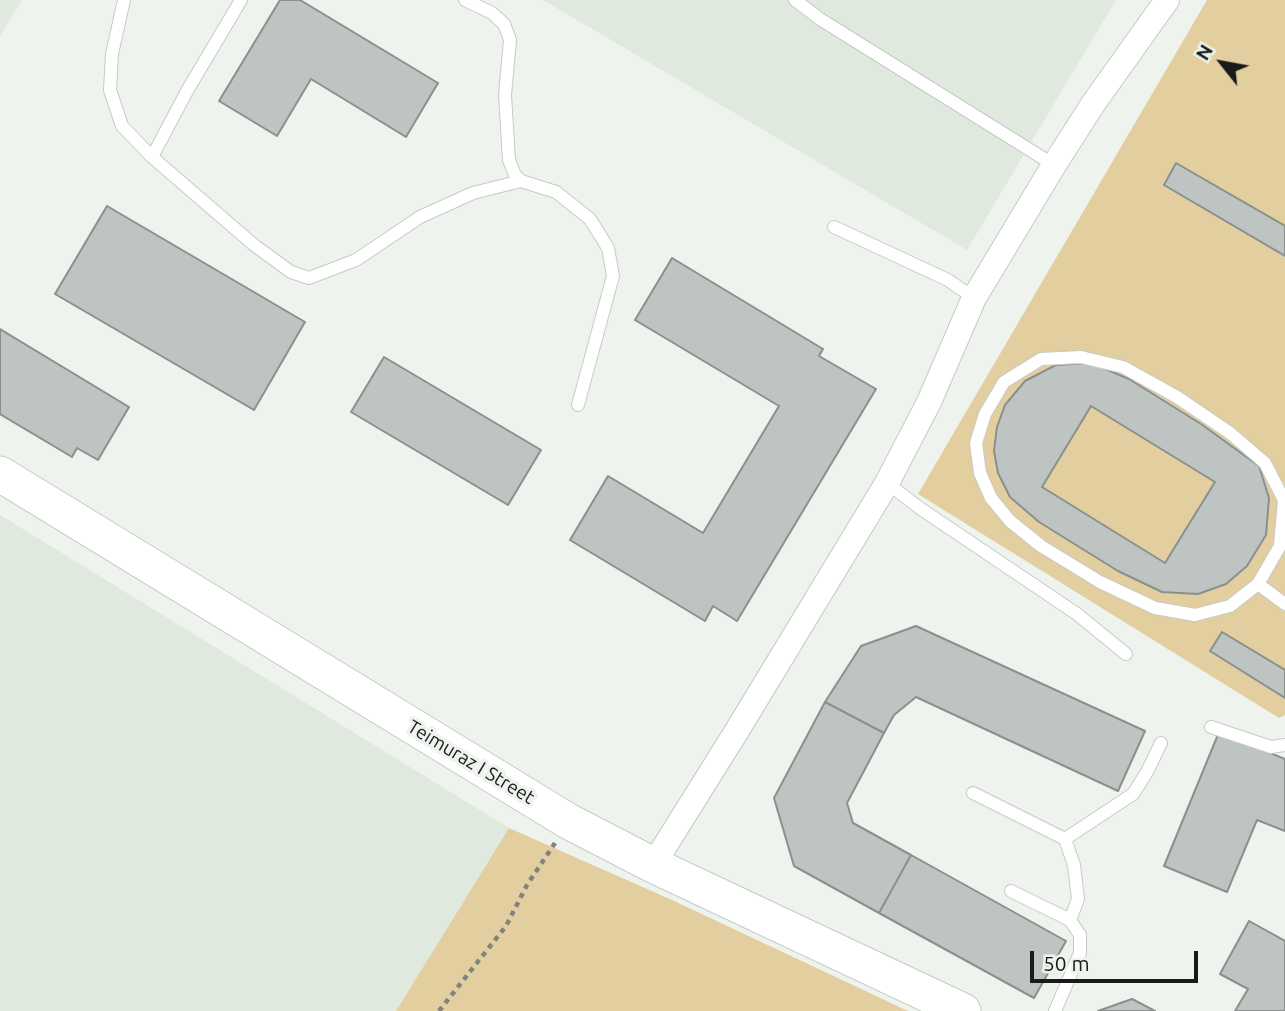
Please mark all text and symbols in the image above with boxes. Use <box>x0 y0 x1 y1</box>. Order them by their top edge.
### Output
north arrow <box>1187 28 1257 98</box>
text: N <box>1191 40 1217 64</box>
street label: Teimuraz I Street <box>403 715 539 809</box>
scale bar <box>1033 937 1201 981</box>
text: 50 m <box>1043 951 1090 975</box>

